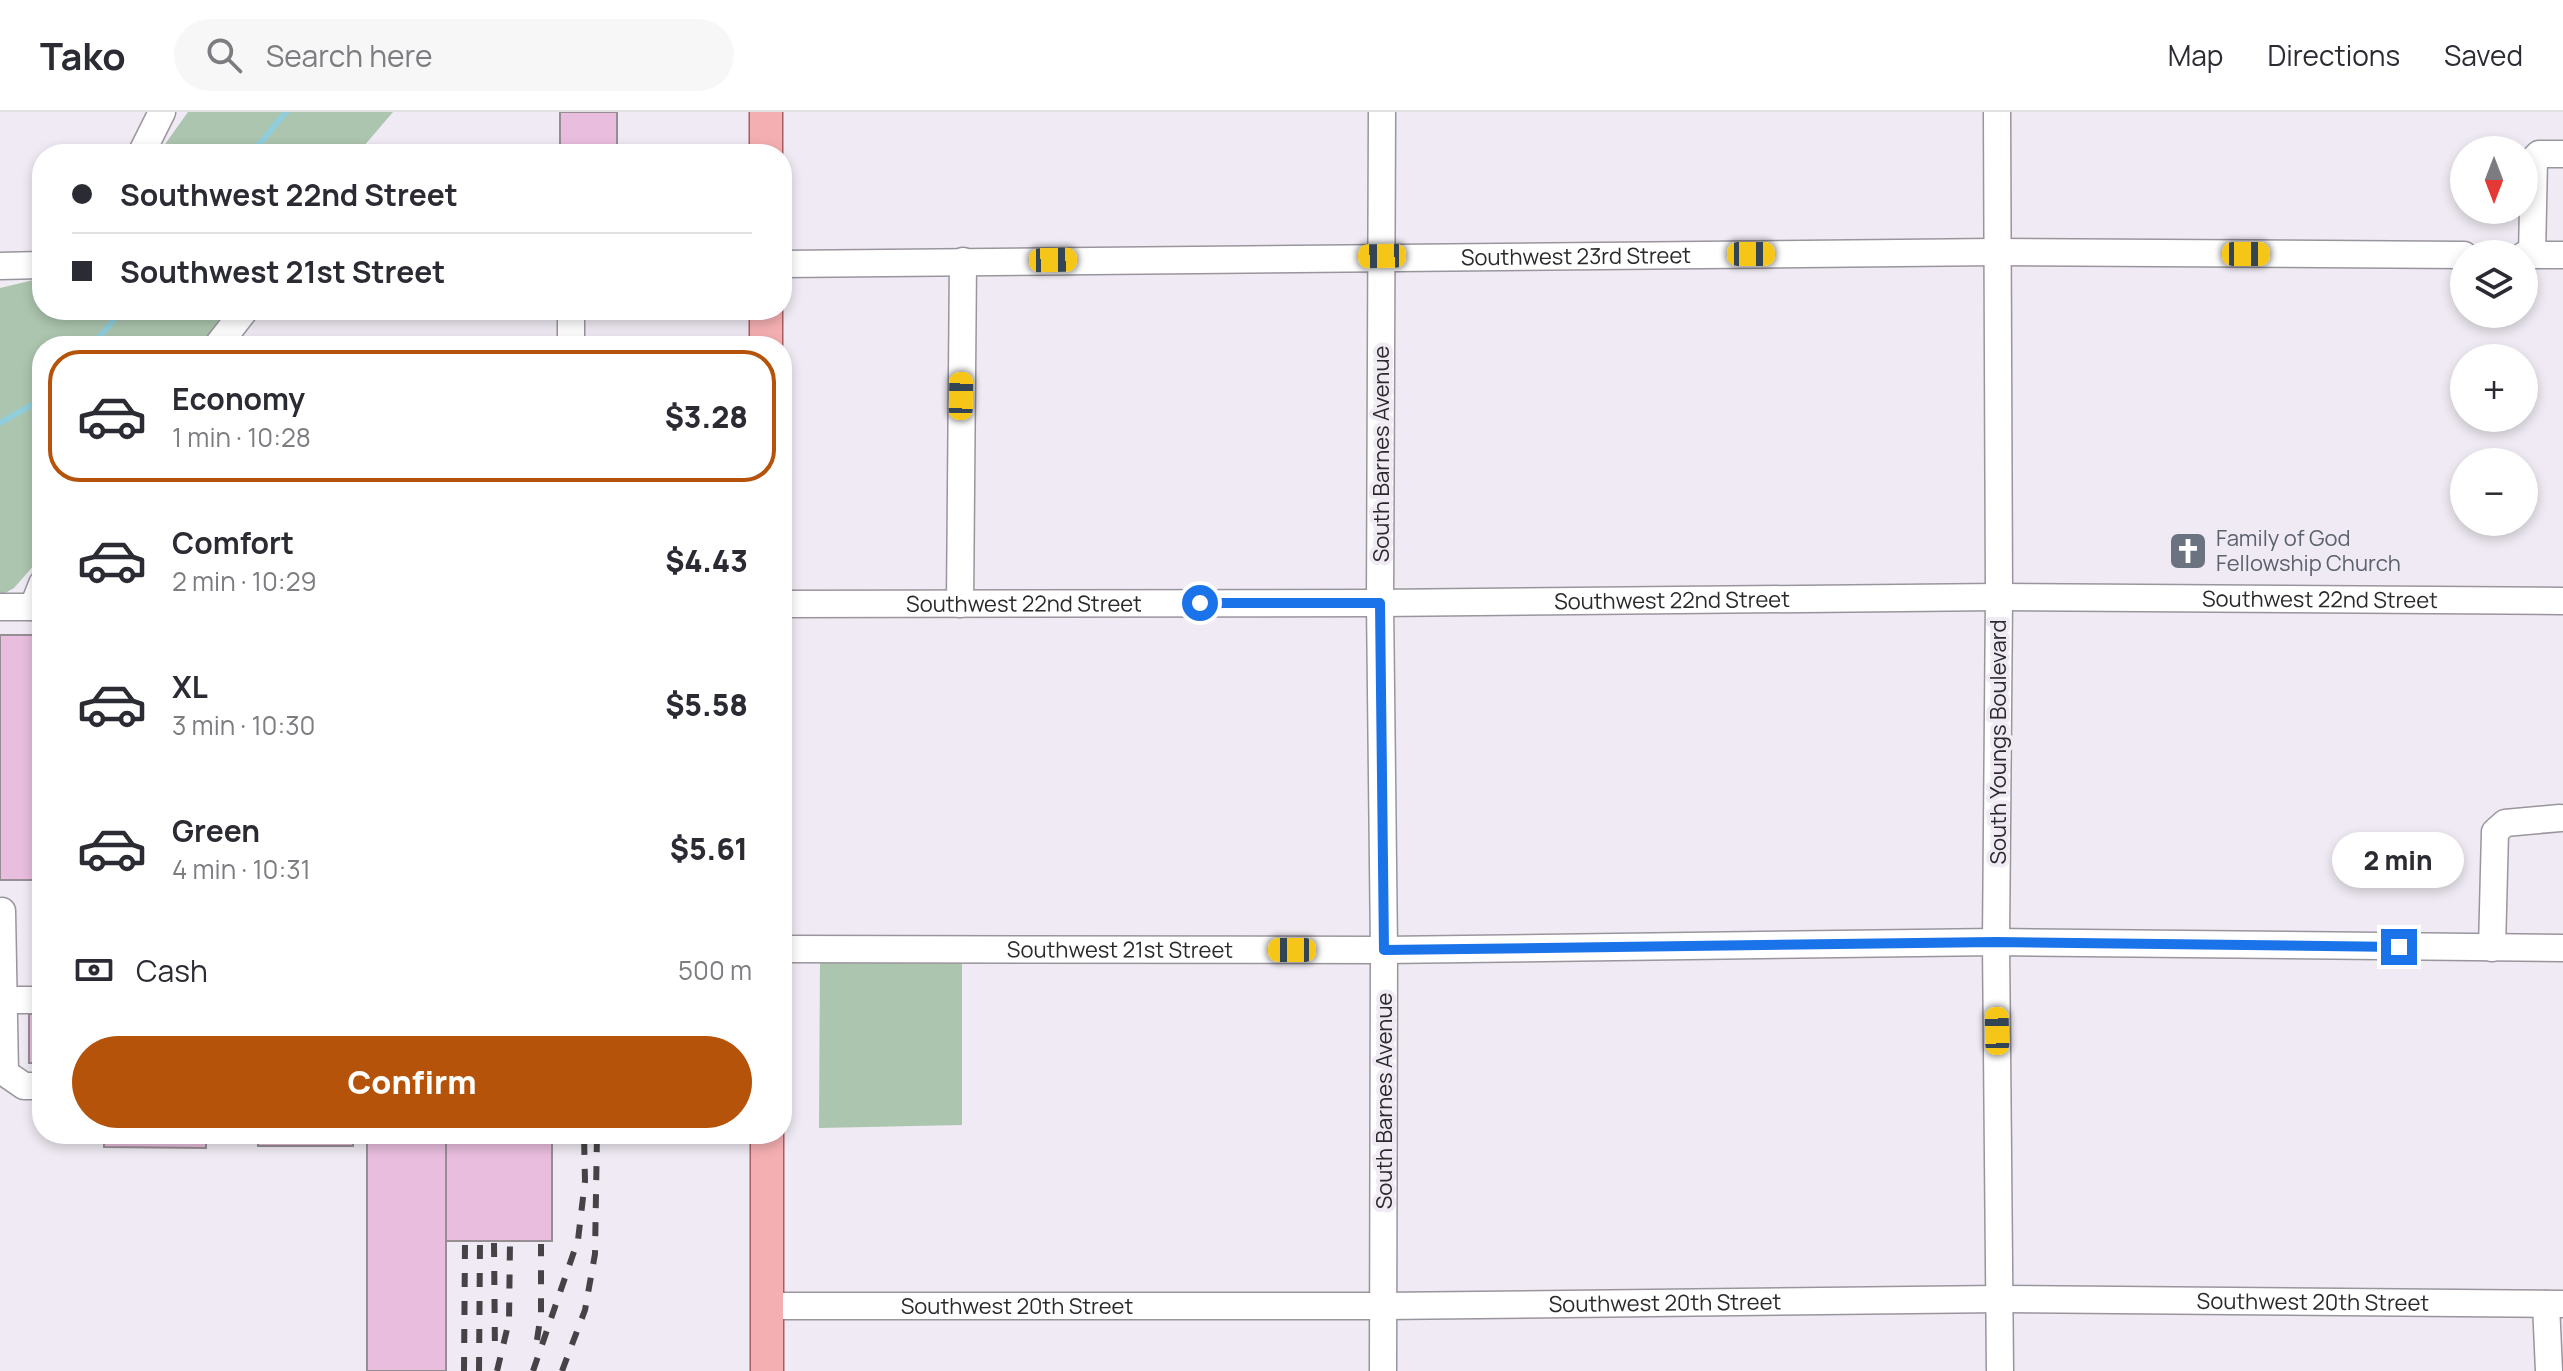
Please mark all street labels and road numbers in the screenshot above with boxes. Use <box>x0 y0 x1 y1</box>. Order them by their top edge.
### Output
street label: Southwest 23rd Street <box>1461 240 1691 272</box>
street label: South Barnes Avenue <box>1366 346 1396 562</box>
street label: Southwest 22nd Street <box>2202 583 2438 615</box>
street label: Southwest 22nd Street <box>1554 584 1790 616</box>
street label: Southwest 22nd Street <box>906 588 1142 619</box>
street label: South Youngs Boulevard <box>1983 619 2013 865</box>
street label: Southwest 21st Street <box>1007 934 1233 965</box>
street label: South Barnes Avenue <box>1369 993 1399 1209</box>
street label: Southwest 20th Street <box>1549 1286 1782 1319</box>
street label: Southwest 20th Street <box>2197 1286 2430 1318</box>
street label: Southwest 20th Street <box>901 1291 1133 1321</box>

